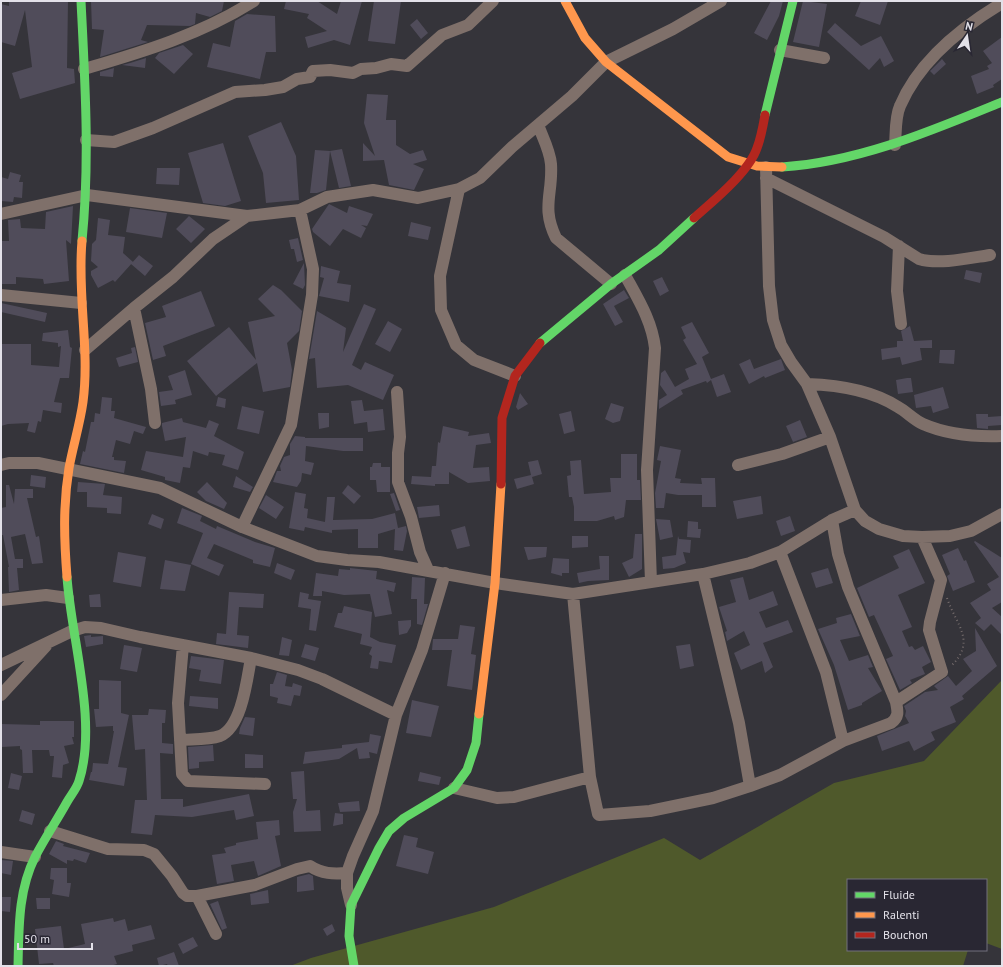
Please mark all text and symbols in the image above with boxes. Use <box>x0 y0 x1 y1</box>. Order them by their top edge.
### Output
north arrow <box>947 16 987 56</box>
text: N <box>964 19 974 34</box>
legend <box>847 879 987 951</box>
text: Fluide <box>883 887 915 902</box>
text: Ralenti <box>883 907 919 922</box>
scale bar <box>18 925 92 951</box>
text: Bouchon <box>883 927 928 942</box>
text: 50 m <box>24 931 50 946</box>

